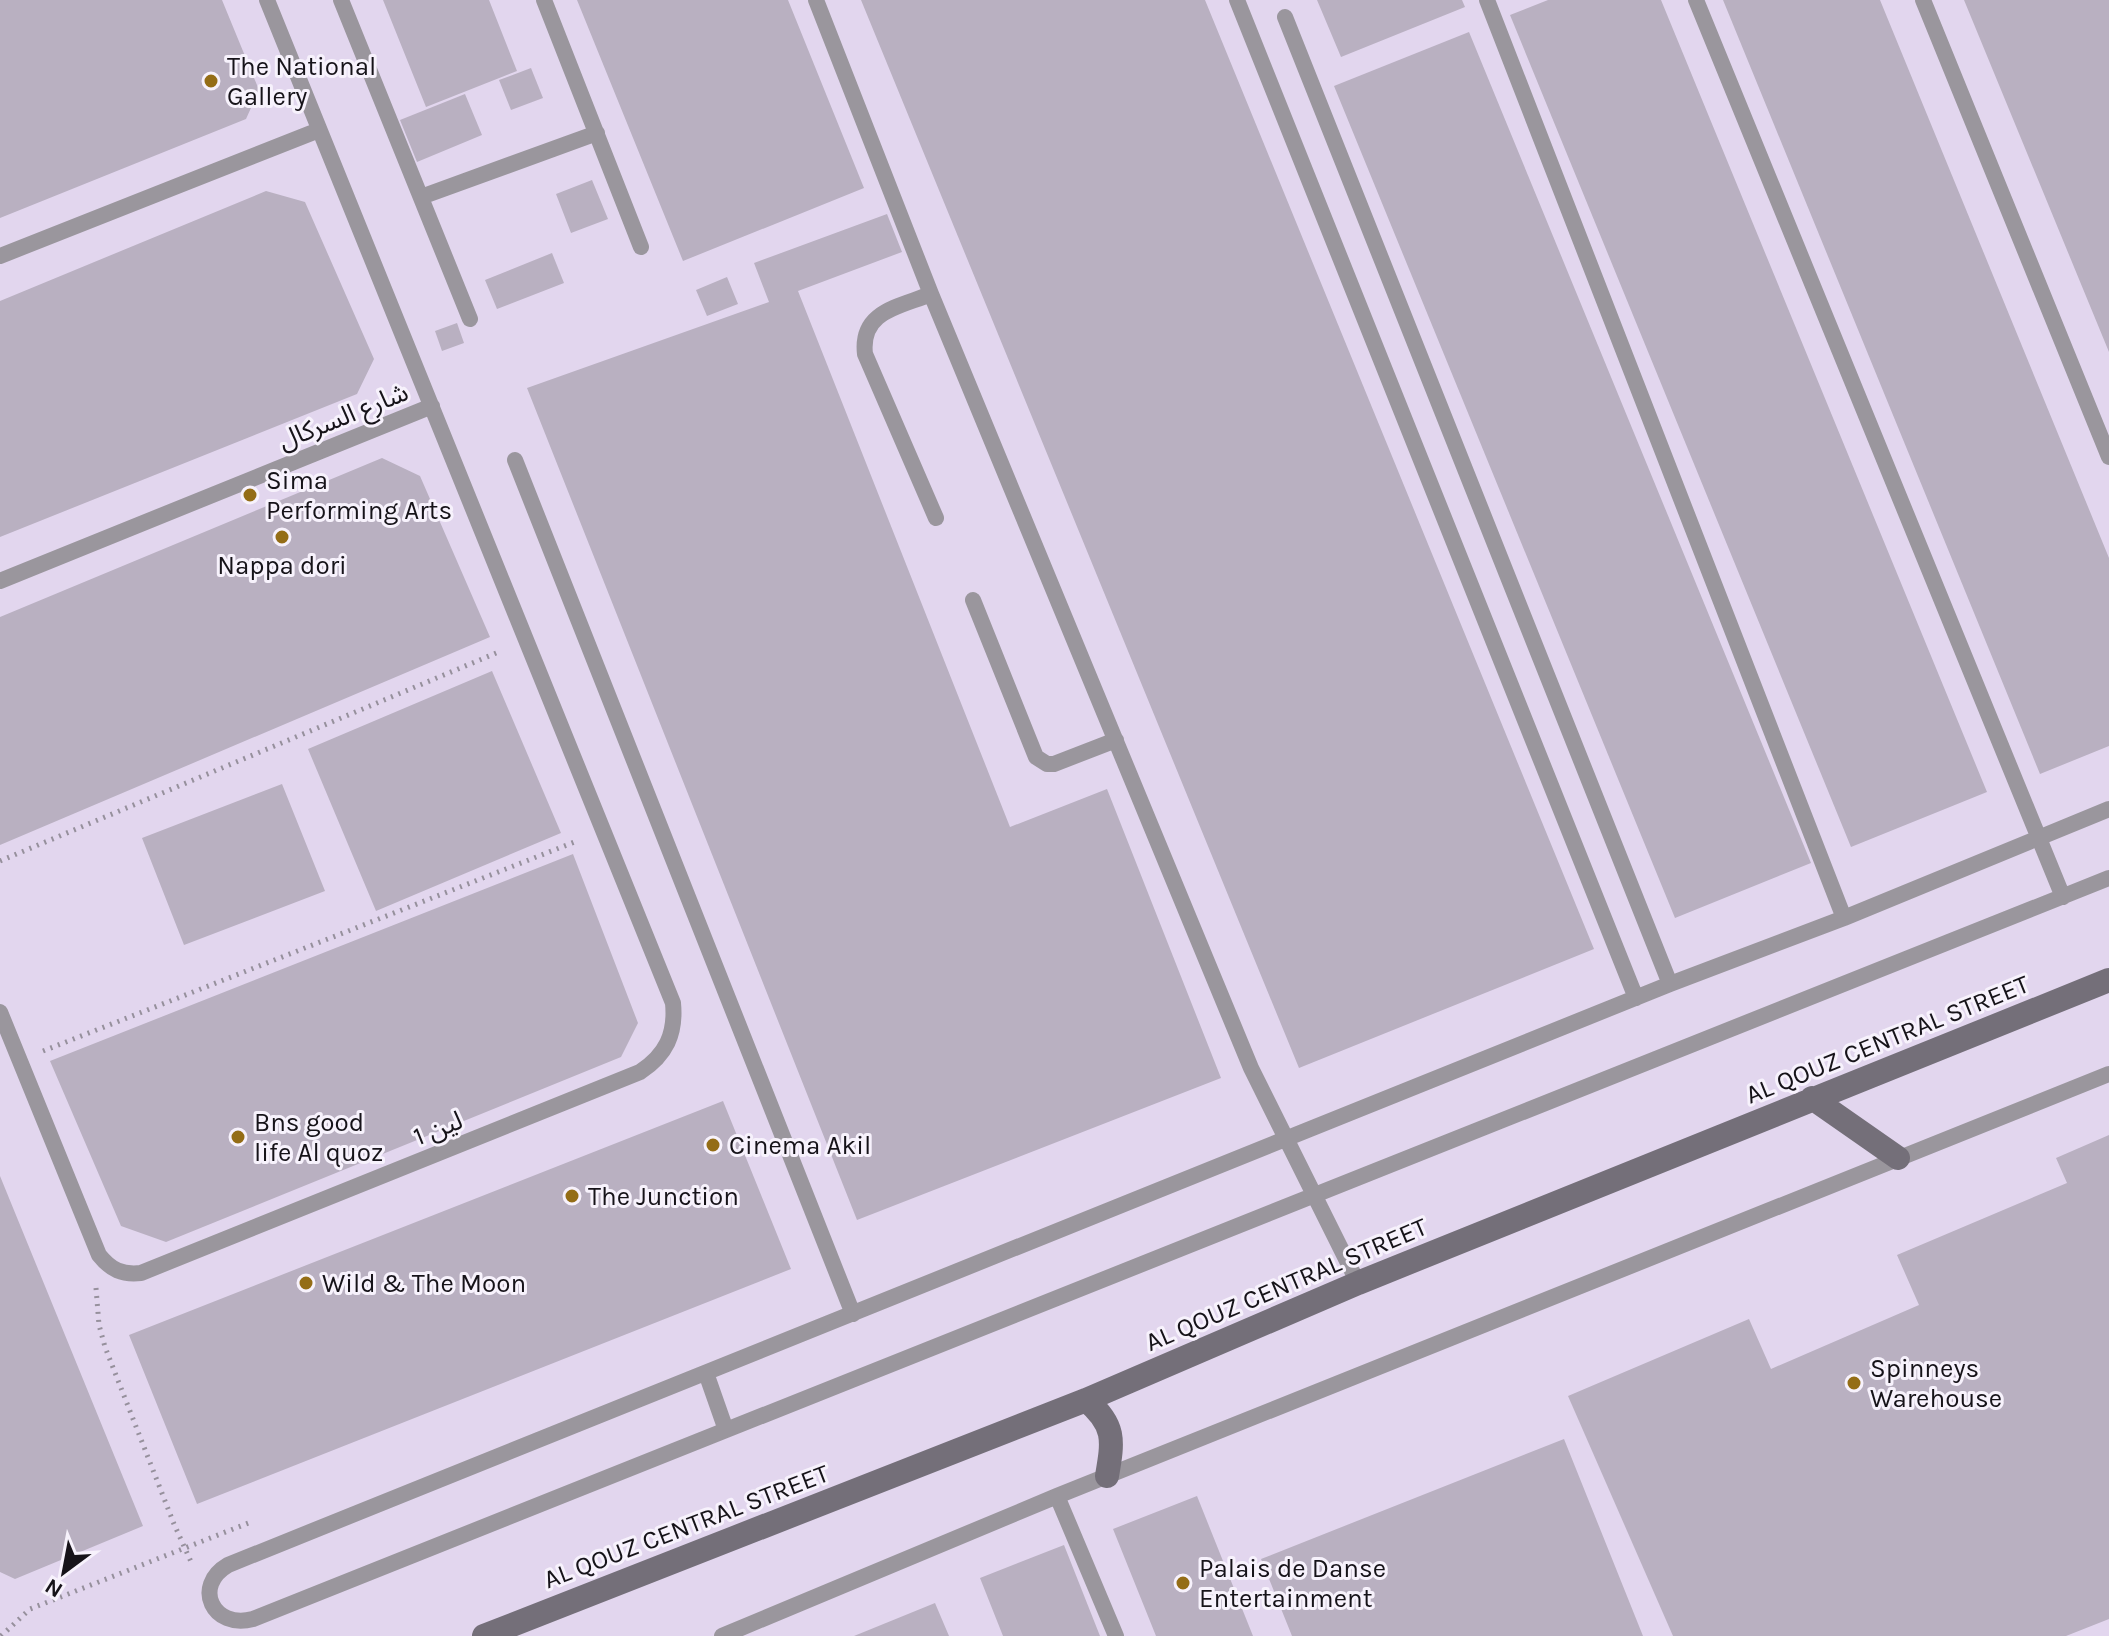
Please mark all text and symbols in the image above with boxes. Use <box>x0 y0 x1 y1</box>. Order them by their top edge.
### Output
place label: The National Gallery <box>227 51 376 112</box>
marker: The National Gallery <box>202 72 220 90</box>
street label: شارع السركال <box>274 376 414 459</box>
place label: Sima Performing Arts <box>266 465 452 526</box>
marker: Sima Performing Arts <box>241 486 259 504</box>
marker: Nappa dori <box>273 528 291 546</box>
place label: Nappa dori <box>217 550 347 581</box>
street label: AL QOUZ CENTRAL STREET <box>1741 968 2033 1111</box>
street label: لين 1 <box>409 1105 467 1152</box>
place label: Bns good life Al quoz <box>254 1107 383 1168</box>
marker: Bns good life Al quoz <box>229 1128 247 1146</box>
place label: Cinema Akil <box>729 1130 871 1161</box>
marker: Cinema Akil <box>704 1136 722 1154</box>
place label: The Junction <box>588 1181 739 1212</box>
marker: The Junction <box>563 1187 581 1205</box>
street label: AL QOUZ CENTRAL STREET <box>1141 1211 1432 1358</box>
place label: Wild & The Moon <box>322 1268 526 1299</box>
marker: Wild & The Moon <box>297 1274 315 1292</box>
place label: Spinneys Warehouse <box>1870 1353 2002 1414</box>
marker: Spinneys Warehouse <box>1845 1374 1863 1392</box>
street label: AL QOUZ CENTRAL STREET <box>539 1458 833 1595</box>
north arrow <box>24 1532 104 1612</box>
place label: Palais de Danse Entertainment <box>1199 1553 1386 1614</box>
text: N <box>40 1573 68 1603</box>
marker: Palais de Danse Entertainment <box>1174 1574 1192 1592</box>

